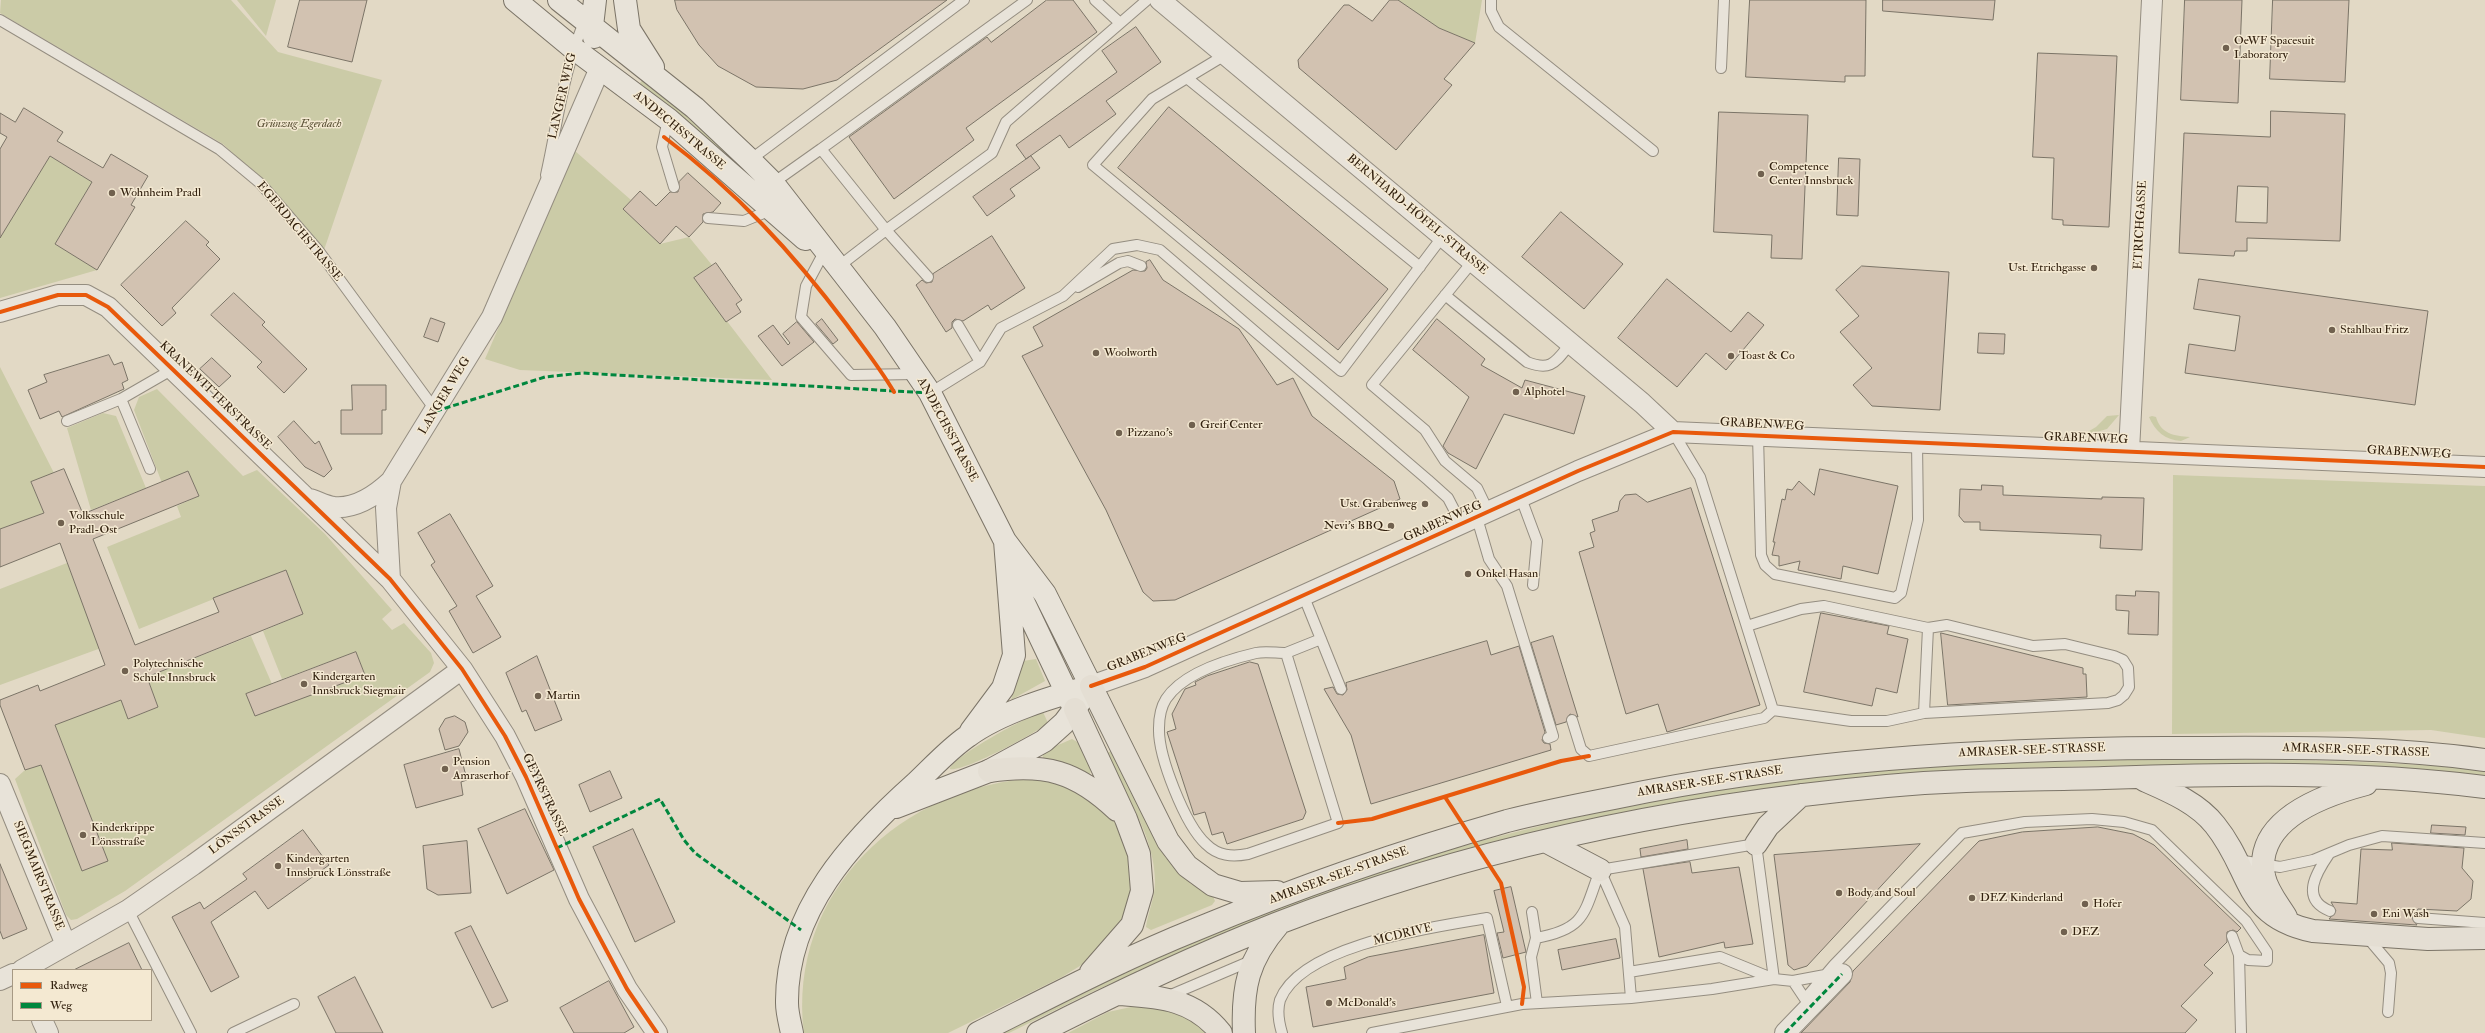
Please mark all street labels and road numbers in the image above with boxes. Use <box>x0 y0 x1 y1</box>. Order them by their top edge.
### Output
street label: LANGER WEG <box>546 52 580 140</box>
street label: ANDECHSSTRASSE <box>630 88 728 174</box>
street label: BERNHARD-HÖFEL-STRASSE <box>1344 152 1490 278</box>
street label: EGERDACHSTRASSE <box>253 179 345 285</box>
street label: ETRICHGASSE <box>2131 180 2151 270</box>
street label: KRANEWITTERSTRASSE <box>156 339 274 453</box>
street label: LANGER WEG <box>416 355 474 437</box>
street label: ANDECHSSTRASSE <box>913 376 981 484</box>
street label: GRABENWEG <box>1719 416 1805 434</box>
street label: GRABENWEG <box>2044 430 2128 448</box>
street label: GRABENWEG <box>2366 444 2452 462</box>
street label: GRABENWEG <box>1402 498 1484 546</box>
street label: GRABENWEG <box>1105 631 1189 675</box>
street label: AMRASER-SEE-STRASSE <box>1958 741 2106 761</box>
street label: AMRASER-SEE-STRASSE <box>2282 741 2430 761</box>
street label: GEYRSTRASSE <box>519 751 569 839</box>
street label: AMRASER-SEE-STRASSE <box>1636 763 1784 801</box>
street label: LÖNSSTRASSE <box>207 794 287 858</box>
street label: SIEGMAIRSTRASSE <box>9 819 67 933</box>
street label: AMRASER-SEE-STRASSE <box>1267 844 1411 908</box>
street label: MCDRIVE <box>1372 921 1434 949</box>

